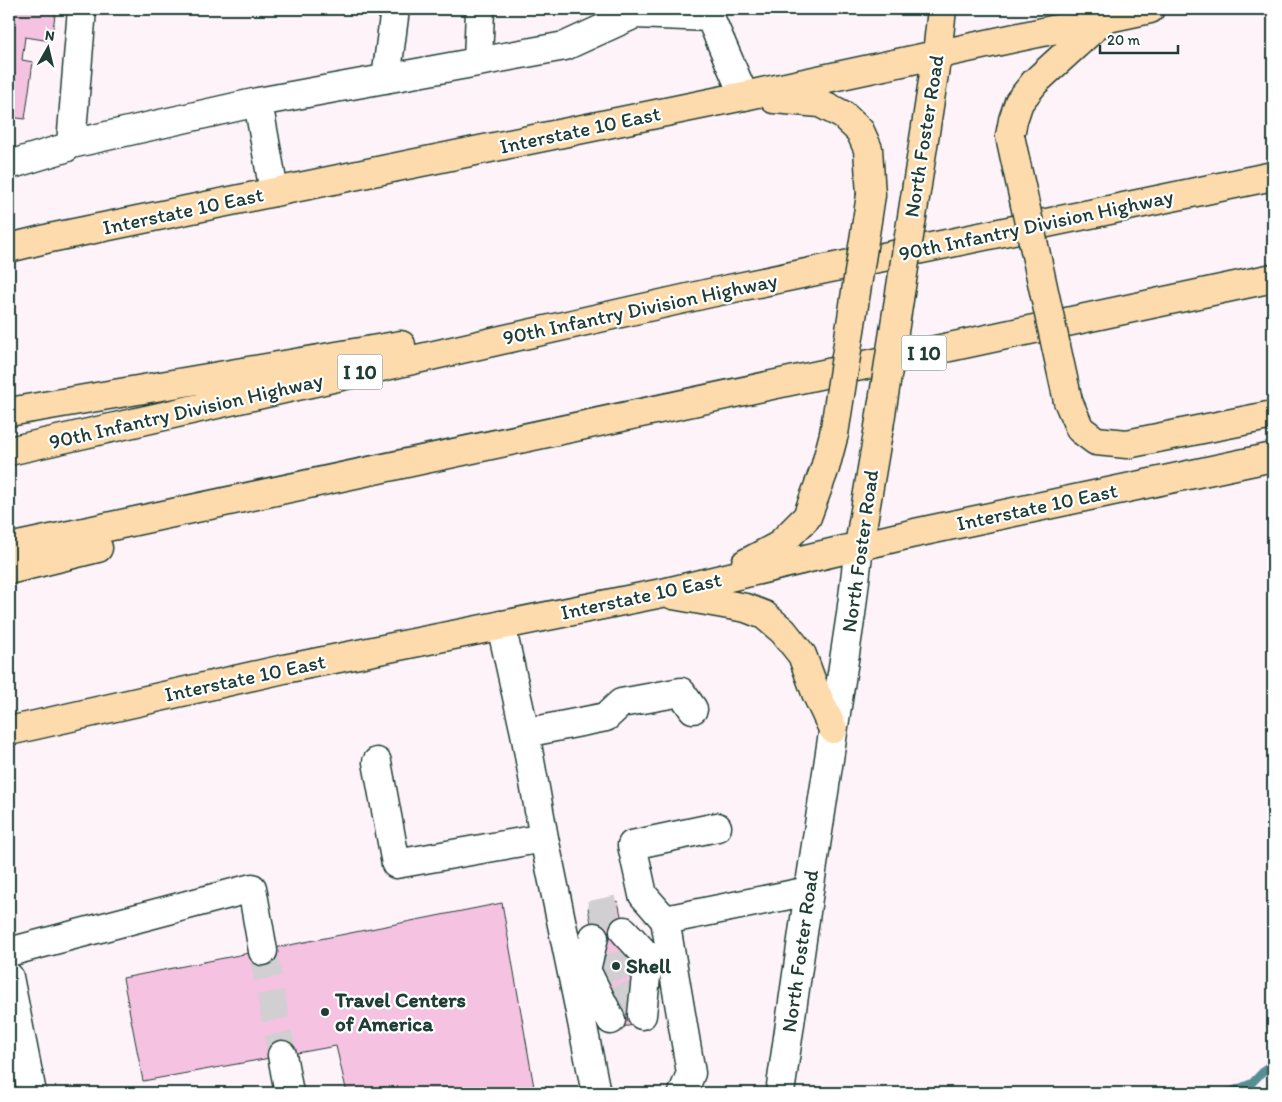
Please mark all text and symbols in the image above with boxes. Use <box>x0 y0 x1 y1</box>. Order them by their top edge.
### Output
north arrow <box>22 22 72 72</box>
scale bar <box>1100 22 1177 54</box>
text: N <box>44 27 56 45</box>
text: 20 m <box>1107 31 1141 49</box>
street label: North Foster Road <box>898 52 949 219</box>
street label: Interstate 10 East <box>497 100 663 159</box>
street label: Interstate 10 East <box>100 181 266 240</box>
street label: 90th Infantry Division Highway <box>896 183 1176 266</box>
street label: 90th Infantry Division Highway <box>500 267 780 350</box>
road number: I 10 <box>902 336 946 370</box>
road number: I 10 <box>338 354 382 390</box>
street label: 90th Infantry Division Highway <box>47 367 325 454</box>
street label: North Foster Road <box>836 468 883 634</box>
street label: Interstate 10 East <box>954 477 1120 536</box>
street label: Interstate 10 East <box>558 566 724 625</box>
street label: Interstate 10 East <box>162 648 328 707</box>
street label: North Foster Road <box>776 868 823 1034</box>
place label: Shell <box>626 953 672 978</box>
marker: Shell <box>610 960 622 972</box>
place label: Travel Centers of America <box>334 987 466 1036</box>
marker: Travel Centers of America <box>319 1006 331 1018</box>

